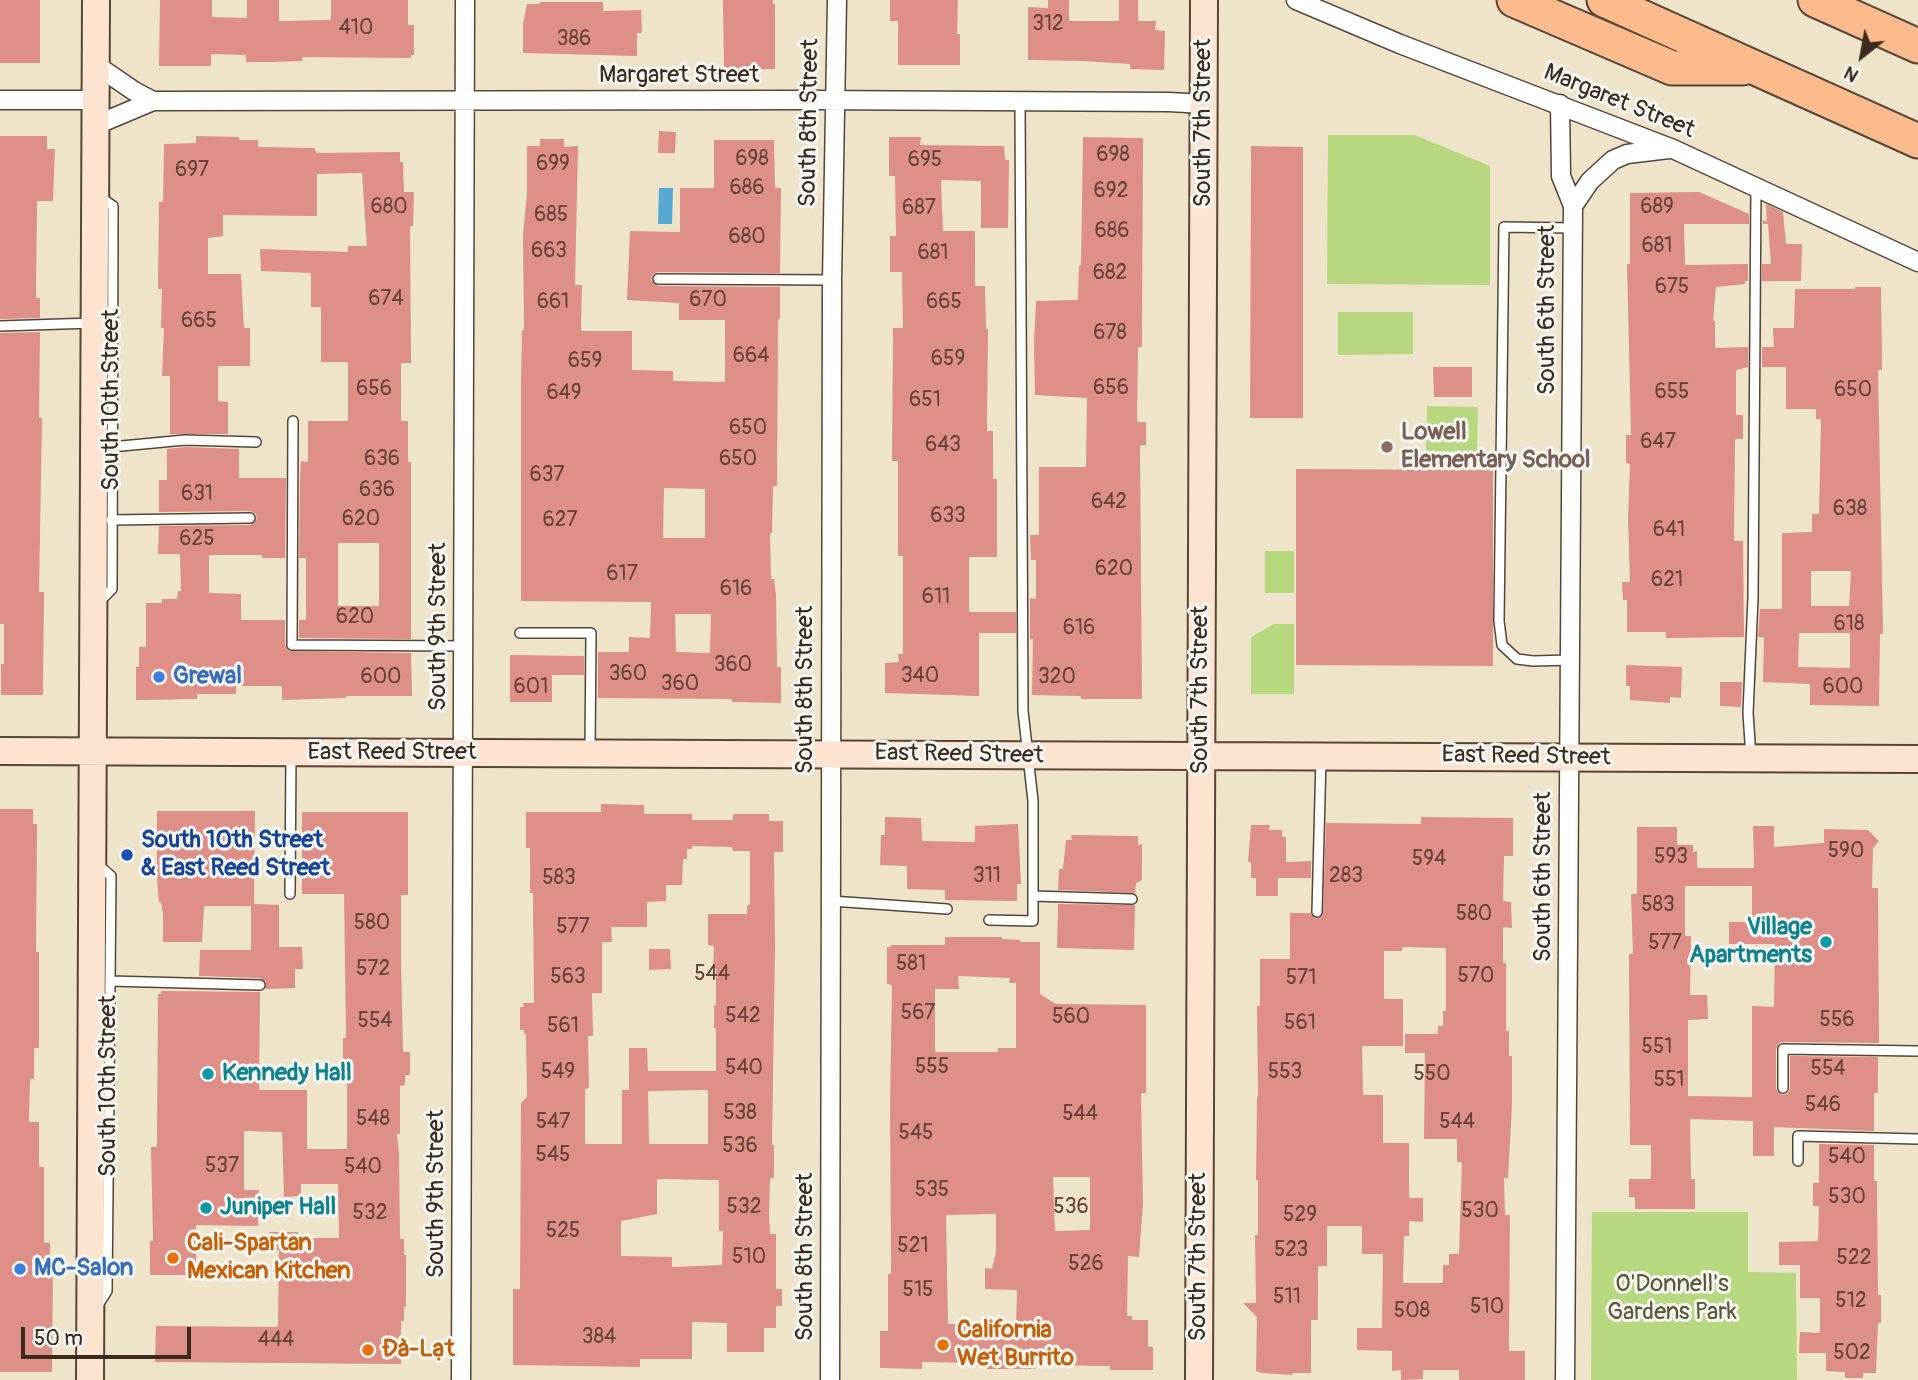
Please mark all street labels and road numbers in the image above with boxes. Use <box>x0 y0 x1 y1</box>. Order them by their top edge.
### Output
street label: South 7th Street <box>1190 38 1218 208</box>
street label: South 8th Street <box>794 39 826 207</box>
street label: Margaret Street <box>1539 59 1699 145</box>
street label: Margaret Street <box>599 62 759 90</box>
street label: South 6th Street <box>1534 225 1562 395</box>
street label: South 10th Street <box>98 309 126 491</box>
street label: South 9th Street <box>425 543 453 711</box>
street label: South 7th Street <box>1187 605 1215 775</box>
street label: South 8th Street <box>792 606 820 774</box>
street label: East Reed Street <box>308 739 476 767</box>
street label: East Reed Street <box>874 739 1044 771</box>
street label: East Reed Street <box>1441 741 1611 773</box>
street label: South 6th Street <box>1530 792 1558 962</box>
street label: South 10th Street <box>95 995 123 1177</box>
street label: South 9th Street <box>423 1110 451 1278</box>
street label: South 7th Street <box>1185 1172 1213 1342</box>
street label: South 8th Street <box>792 1173 820 1341</box>

